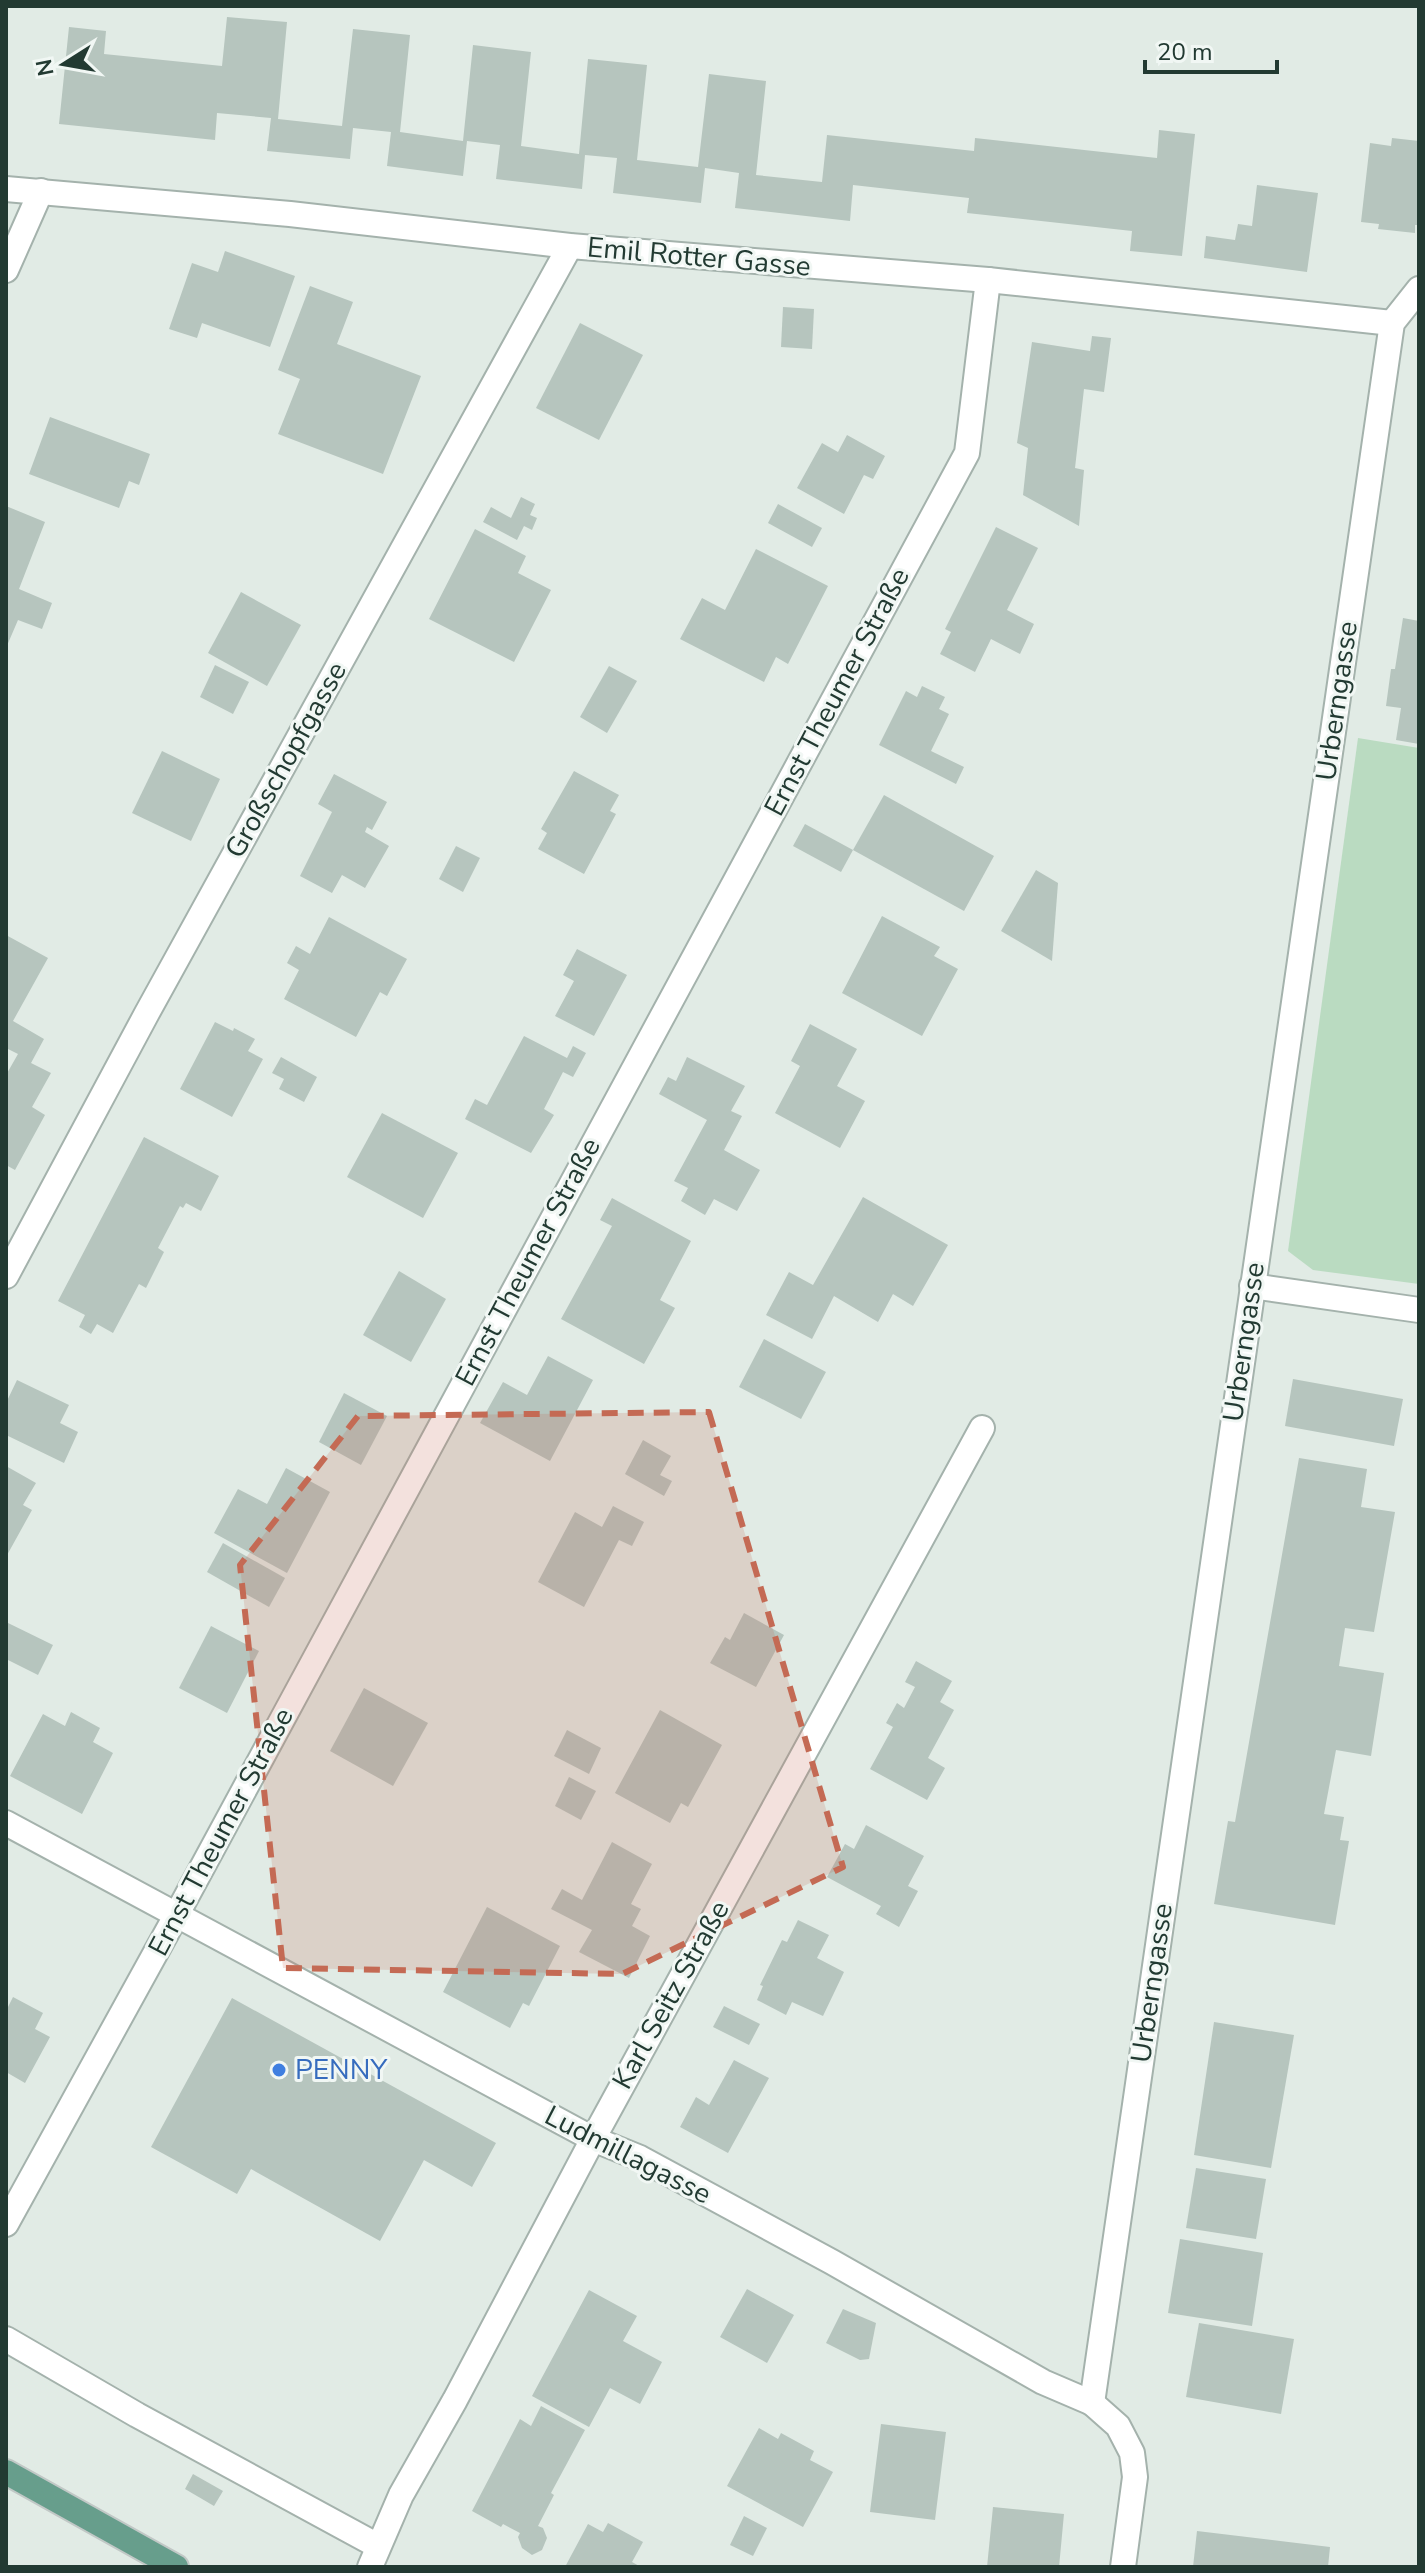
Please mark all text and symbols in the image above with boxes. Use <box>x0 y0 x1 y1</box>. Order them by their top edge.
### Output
north arrow <box>24 24 104 104</box>
scale bar <box>1145 24 1277 74</box>
text: 20 m <box>1157 36 1213 68</box>
text: N <box>29 57 62 79</box>
street label: Emil Rotter Gasse <box>586 228 812 286</box>
street label: Ernst Theumer Straße <box>755 561 919 823</box>
street label: Urberngasse <box>1307 619 1367 783</box>
street label: Großschopfgasse <box>216 655 356 865</box>
street label: Ernst Theumer Straße <box>446 1131 610 1393</box>
street label: Urberngasse <box>1214 1260 1274 1424</box>
street label: Ernst Theumer Straße <box>139 1701 303 1963</box>
street label: Karl Seitz Straße <box>603 1894 739 2096</box>
street label: Urberngasse <box>1122 1901 1182 2065</box>
place label: PENNY <box>295 2051 388 2089</box>
marker: PENNY <box>270 2061 288 2079</box>
street label: Ludmillagasse <box>538 2097 718 2213</box>

